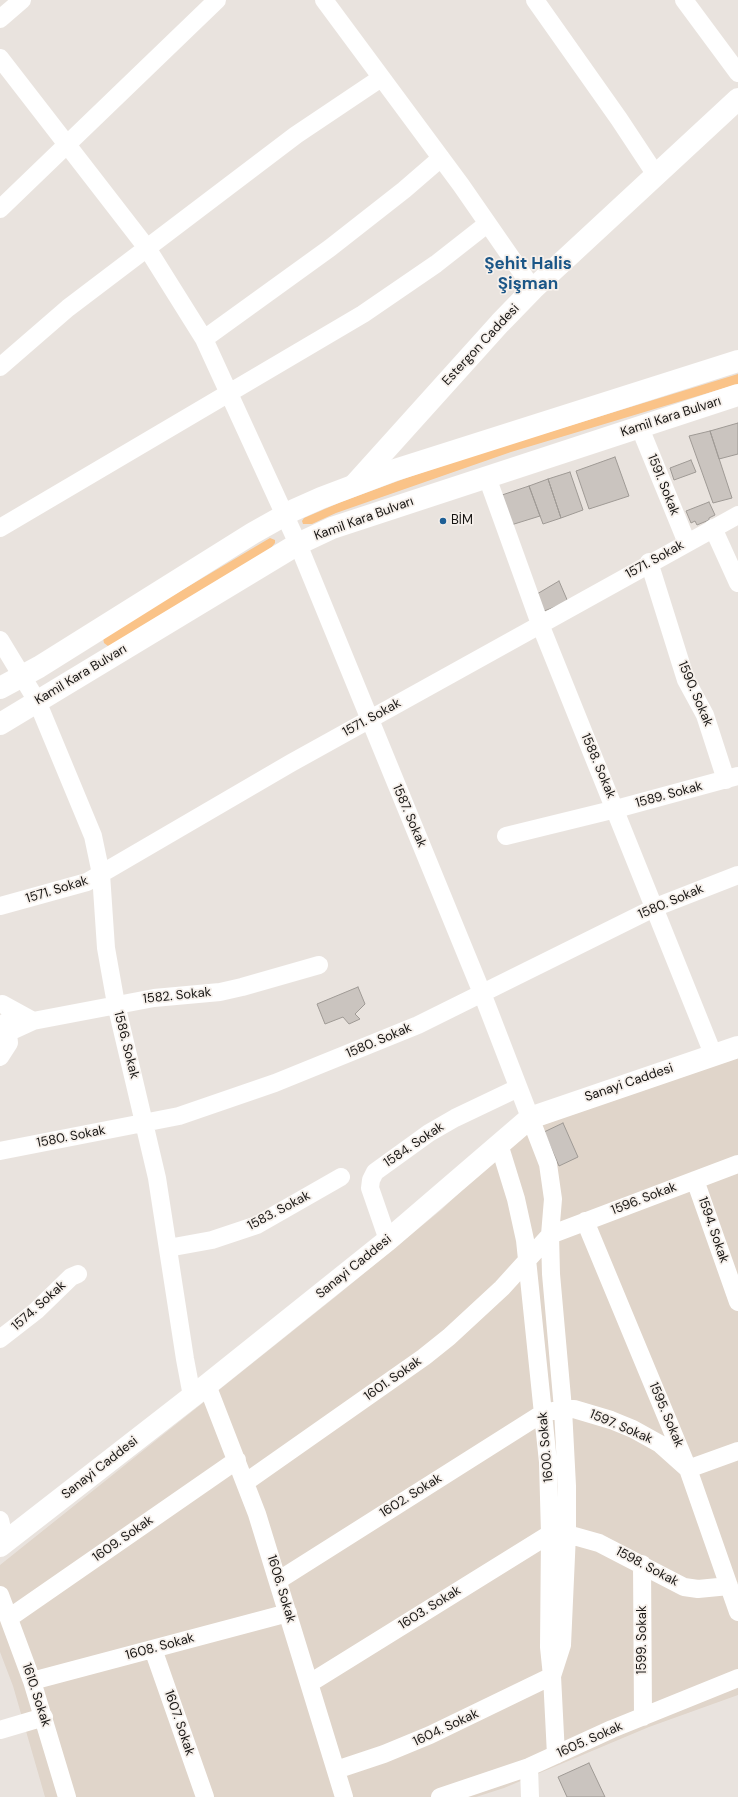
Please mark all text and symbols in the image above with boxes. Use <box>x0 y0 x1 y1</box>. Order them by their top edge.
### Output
district label: Şehit Halis Şişman <box>484 255 572 295</box>
street label: Estergon Caddesi <box>439 301 523 389</box>
street label: Kamil Kara Bulvarı <box>619 393 723 441</box>
street label: 1591. Sokak <box>644 452 682 518</box>
street label: Kamil Kara Bulvarı <box>312 494 416 544</box>
place label: BİM <box>451 513 473 529</box>
marker: BİM <box>438 516 448 526</box>
street label: 1571. Sokak <box>623 538 687 582</box>
street label: Kamil Kara Bulvarı <box>32 641 130 709</box>
street label: 1590. Sokak <box>674 659 716 729</box>
street label: 1571. Sokak <box>340 696 404 740</box>
street label: 1588. Sokak <box>577 731 619 801</box>
street label: 1589. Sokak <box>634 779 704 811</box>
street label: 1587. Sokak <box>389 782 429 850</box>
street label: 1571. Sokak <box>24 873 90 907</box>
street label: 1580. Sokak <box>636 881 706 923</box>
street label: 1582. Sokak <box>142 985 212 1007</box>
street label: 1586. Sokak <box>110 1010 142 1080</box>
street label: 1580. Sokak <box>344 1020 414 1062</box>
street label: Sanayi Caddesi <box>583 1061 675 1105</box>
street label: 1584. Sokak <box>381 1119 447 1171</box>
street label: 1580. Sokak <box>35 1123 107 1151</box>
street label: 1596. Sokak <box>609 1179 679 1219</box>
street label: 1583. Sokak <box>245 1188 313 1234</box>
street label: 1594. Sokak <box>694 1195 732 1265</box>
street label: Sanayi Caddesi <box>313 1232 395 1302</box>
street label: 1574. Sokak <box>9 1278 69 1334</box>
street label: 1601. Sokak <box>361 1354 425 1404</box>
street label: 1595. Sokak <box>645 1380 687 1450</box>
street label: 1597. Sokak <box>587 1407 655 1447</box>
street label: 1600. Sokak <box>535 1411 557 1483</box>
street label: Sanayi Caddesi <box>59 1433 141 1503</box>
street label: 1602. Sokak <box>377 1471 445 1521</box>
street label: 1609. Sokak <box>90 1512 156 1566</box>
street label: 1598. Sokak <box>613 1544 681 1590</box>
street label: 1606. Sokak <box>263 1553 299 1625</box>
street label: 1603. Sokak <box>396 1583 464 1633</box>
street label: 1599. Sokak <box>635 1606 651 1674</box>
street label: 1608. Sokak <box>124 1630 196 1664</box>
street label: 1610. Sokak <box>18 1661 54 1729</box>
street label: 1607. Sokak <box>160 1688 198 1758</box>
street label: 1604. Sokak <box>411 1706 481 1750</box>
street label: 1605. Sokak <box>555 1719 625 1761</box>

